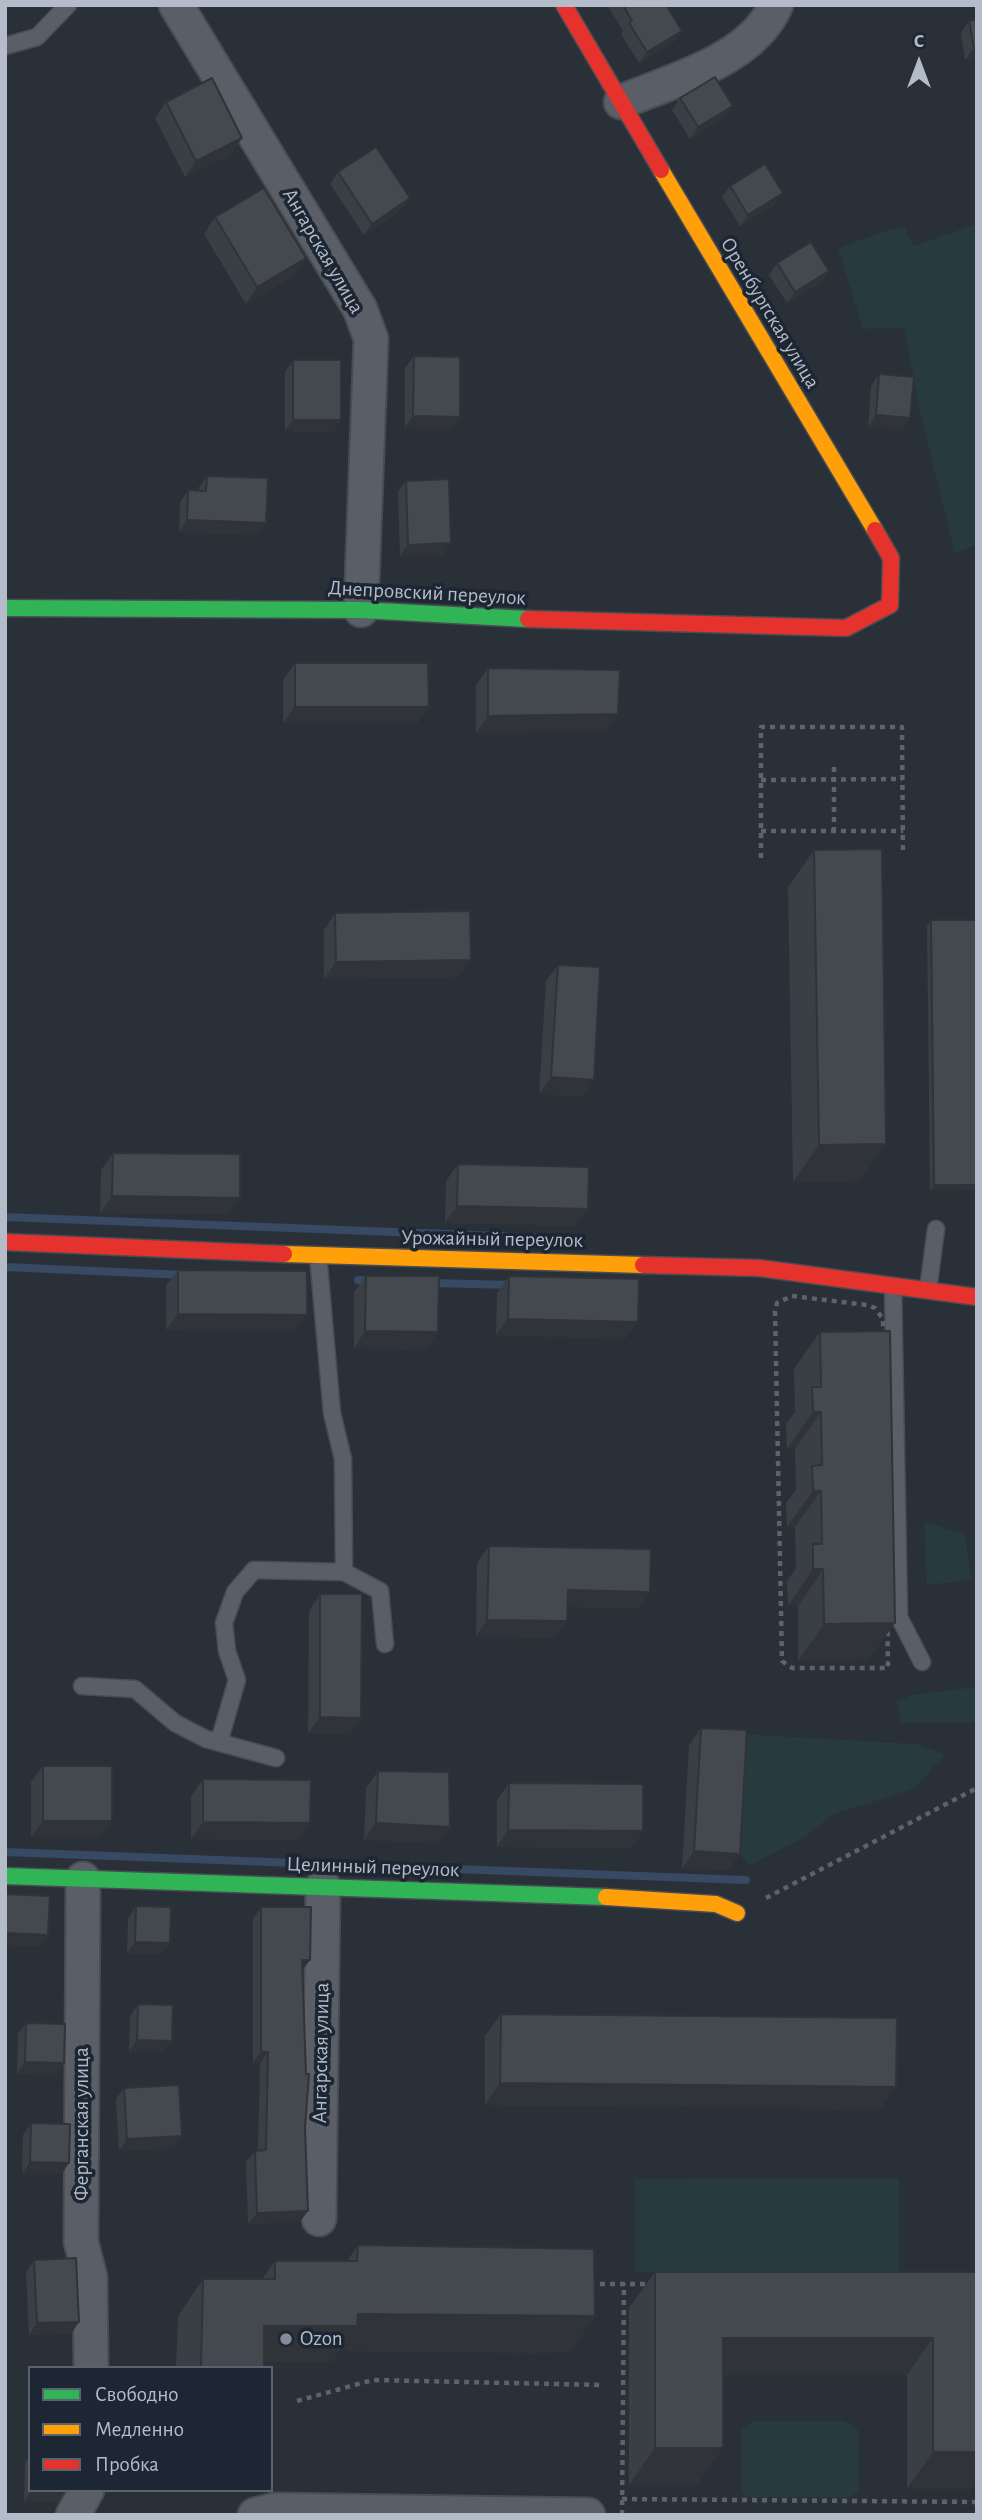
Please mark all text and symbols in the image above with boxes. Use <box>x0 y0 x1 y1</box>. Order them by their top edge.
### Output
north arrow <box>884 28 954 98</box>
text: С <box>914 32 924 51</box>
street label: Ангарская улица <box>277 184 369 318</box>
street label: Оренбургская улица <box>715 233 825 393</box>
street label: Днепровский переулок <box>328 575 526 611</box>
street label: Урожайный переулок <box>401 1225 583 1253</box>
street label: Целинный переулок <box>286 1851 460 1883</box>
street label: Ангарская улица <box>307 1982 335 2124</box>
street label: Ферганская улица <box>69 2047 95 2201</box>
place label: Ozon <box>300 2326 343 2352</box>
marker: Ozon <box>278 2331 294 2347</box>
legend <box>28 2366 273 2492</box>
text: Свободно <box>95 2384 179 2405</box>
text: Медленно <box>95 2419 184 2440</box>
text: Пробка <box>95 2454 159 2475</box>

